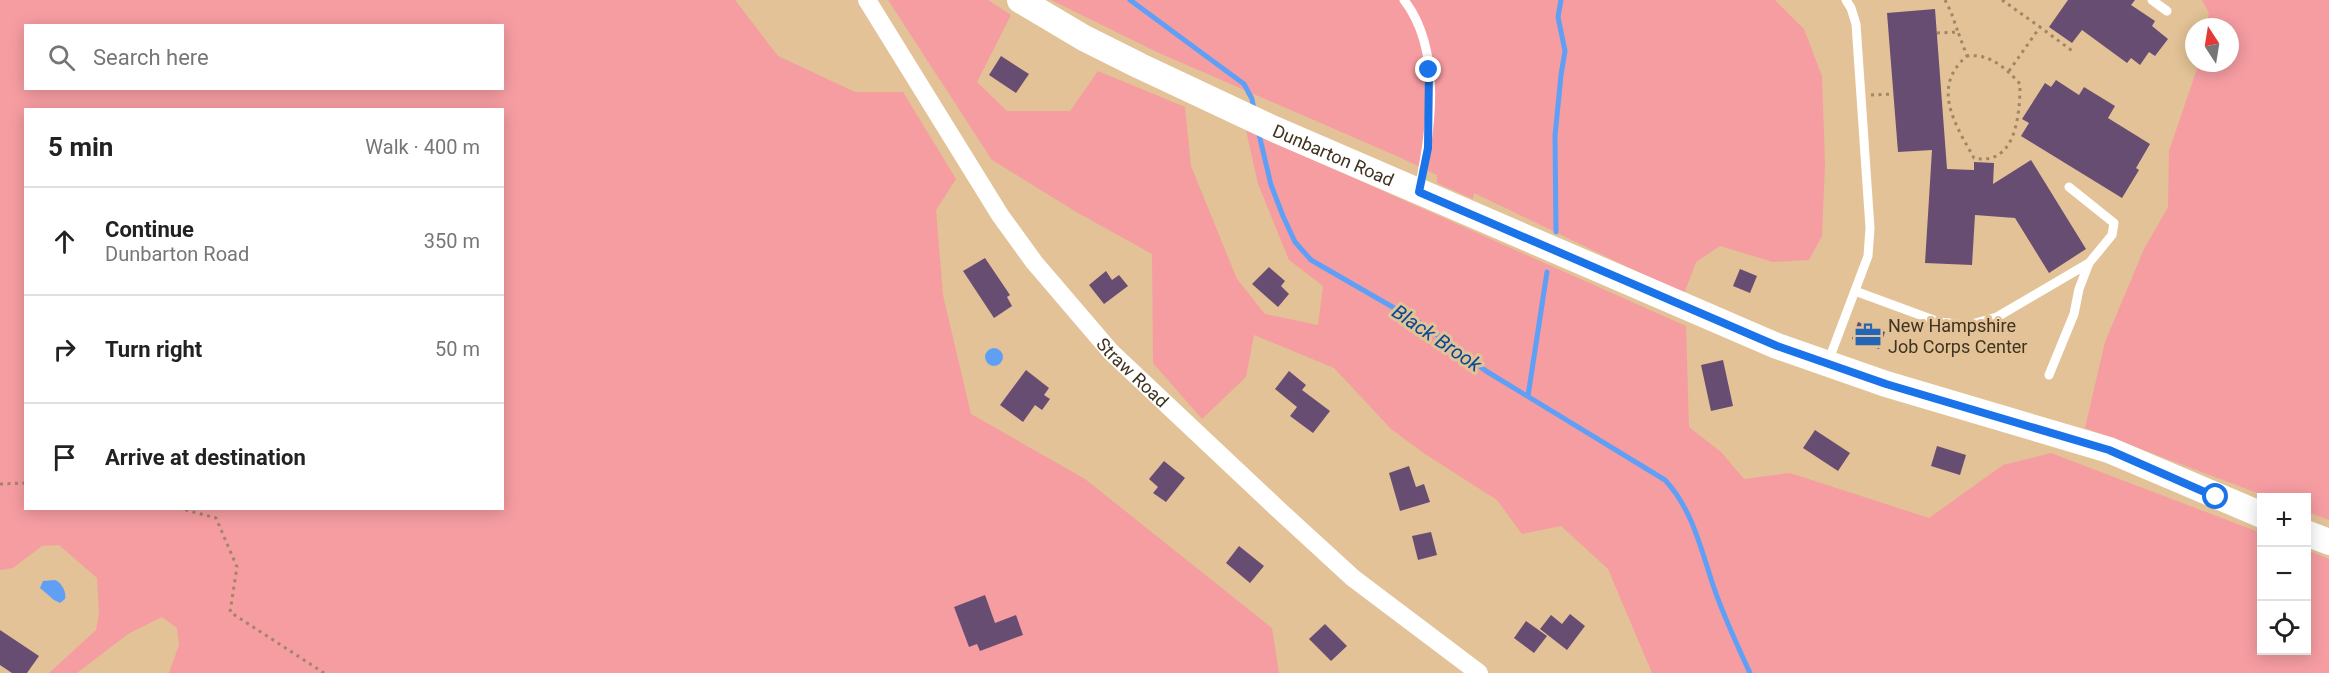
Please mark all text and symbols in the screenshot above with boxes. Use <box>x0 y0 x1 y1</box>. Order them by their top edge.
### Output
north arrow <box>2185 18 2239 72</box>
search box <box>24 24 504 90</box>
icon: search <box>45 41 78 74</box>
text: Search here <box>93 45 209 70</box>
route end <box>1415 56 1441 82</box>
street label: Dunbarton Road <box>1270 119 1397 190</box>
text: 5 min <box>48 132 113 162</box>
text: Walk · 400 m <box>365 135 480 159</box>
text: Continue <box>105 217 194 242</box>
icon: ahead <box>48 225 81 258</box>
text: 350 m <box>424 229 480 253</box>
text: Dunbarton Road <box>105 242 249 266</box>
water label: Black Brook <box>1388 299 1487 377</box>
place label: New Hampshire Job Corps Center <box>1888 315 2027 357</box>
office icon: New Hampshire Job Corps Center <box>1853 320 1883 350</box>
icon: right <box>48 333 81 366</box>
street label: Straw Road <box>1093 333 1173 411</box>
text: Turn right <box>105 337 202 362</box>
text: 50 m <box>435 337 480 361</box>
icon: arrive <box>48 441 81 474</box>
text: Arrive at destination <box>105 445 306 470</box>
route start <box>2202 483 2228 509</box>
map controls <box>2257 493 2311 655</box>
button: + <box>2257 493 2311 547</box>
button: − <box>2257 547 2311 601</box>
button: locate <box>2257 601 2311 655</box>

